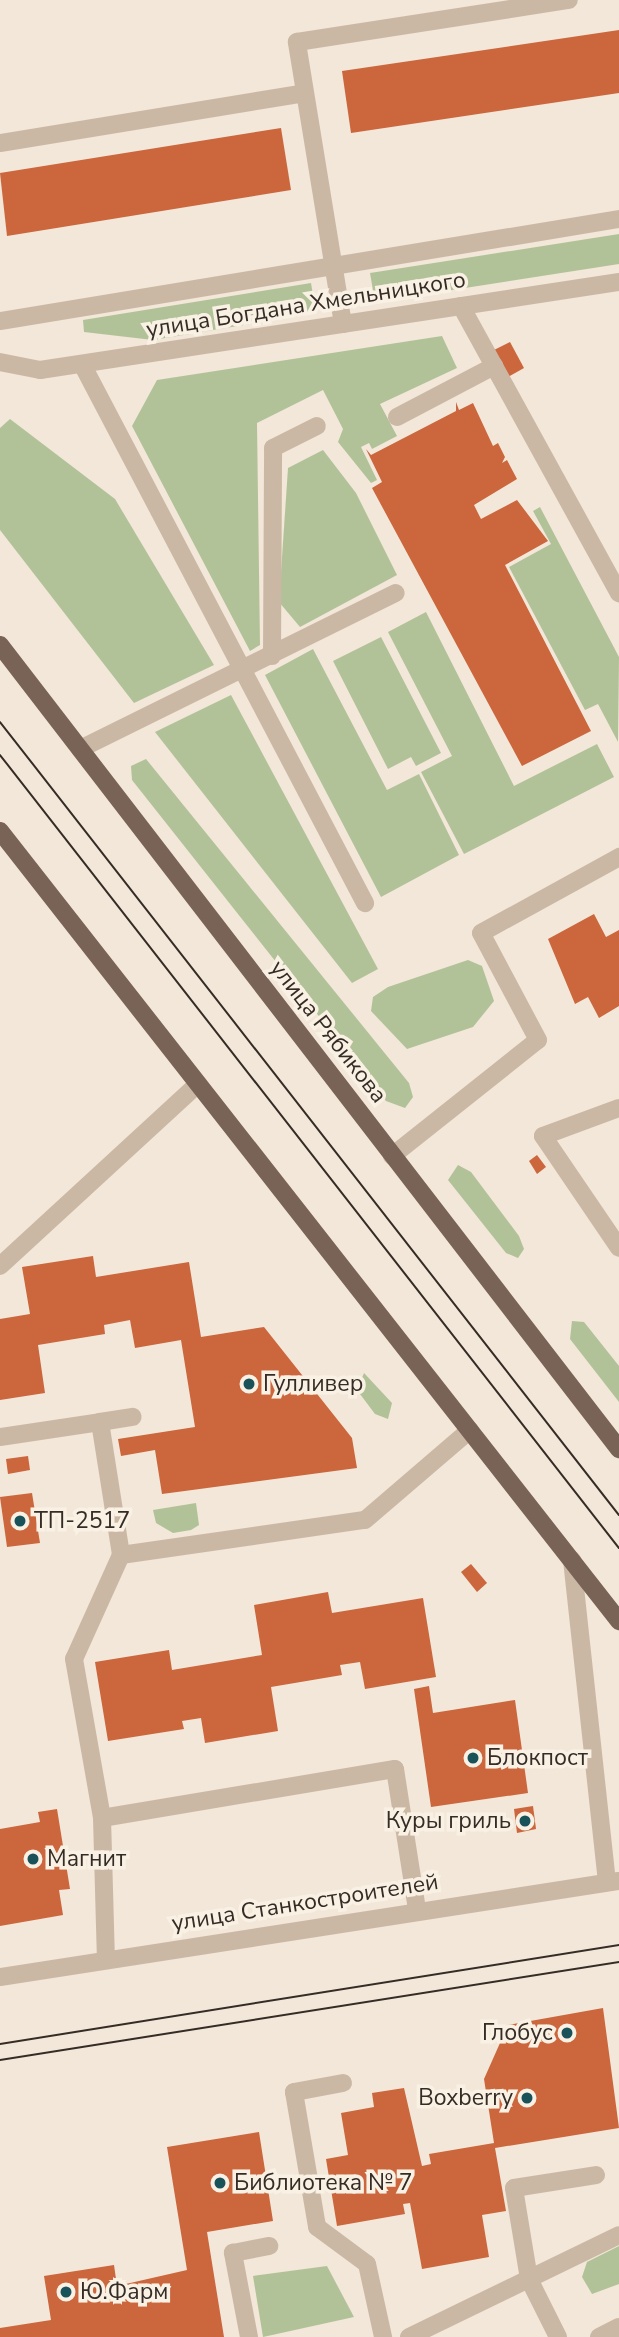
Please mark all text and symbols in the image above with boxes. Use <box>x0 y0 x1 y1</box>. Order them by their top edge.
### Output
street label: улица Богдана Хмельницкого <box>144 266 468 344</box>
street label: улица Рябикова <box>264 955 392 1109</box>
place label: Гулливер <box>263 1370 363 1398</box>
marker: Гулливер <box>241 1376 257 1392</box>
place label: ТП-2517 <box>34 1507 130 1535</box>
marker: ТП-2517 <box>12 1513 28 1529</box>
place label: Блокпост <box>487 1744 588 1772</box>
marker: Блокпост <box>465 1750 481 1766</box>
place label: Куры гриль <box>386 1807 511 1835</box>
marker: Куры гриль <box>517 1813 533 1829</box>
place label: Магнит <box>47 1845 126 1873</box>
marker: Магнит <box>25 1851 41 1867</box>
street label: улица Станкостроителей <box>170 1868 440 1938</box>
place label: Глобус <box>482 2019 553 2047</box>
marker: Глобус <box>559 2025 575 2041</box>
place label: Boxberry <box>418 2084 513 2112</box>
marker: Boxberry <box>519 2090 535 2106</box>
place label: Библиотека № 7 <box>234 2169 413 2197</box>
marker: Библиотека № 7 <box>212 2175 228 2191</box>
place label: Ю.Фарм <box>80 2278 168 2306</box>
marker: Ю.Фарм <box>58 2284 74 2300</box>

